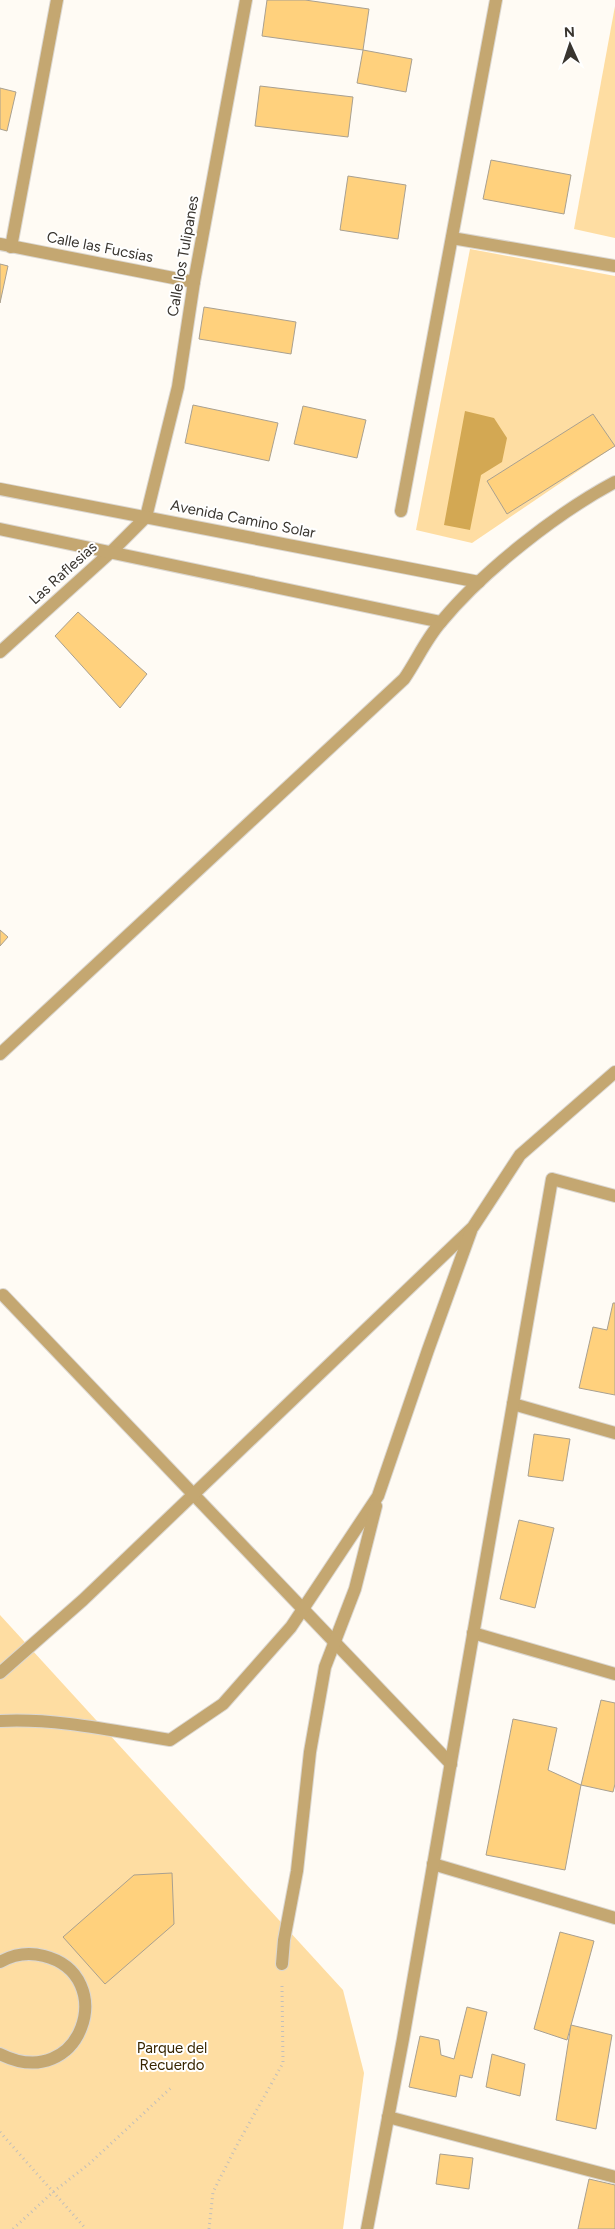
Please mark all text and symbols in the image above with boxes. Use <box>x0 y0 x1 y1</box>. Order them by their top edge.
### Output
north arrow <box>545 20 595 70</box>
text: N <box>563 24 575 41</box>
street label: Calle los Tulipanes <box>164 194 202 318</box>
street label: Calle las Fucsias <box>45 228 155 266</box>
street label: Avenida Camino Solar <box>169 496 317 542</box>
street label: Las Raflesias <box>25 538 101 608</box>
park label: Parque del Recuerdo <box>137 2039 207 2074</box>

